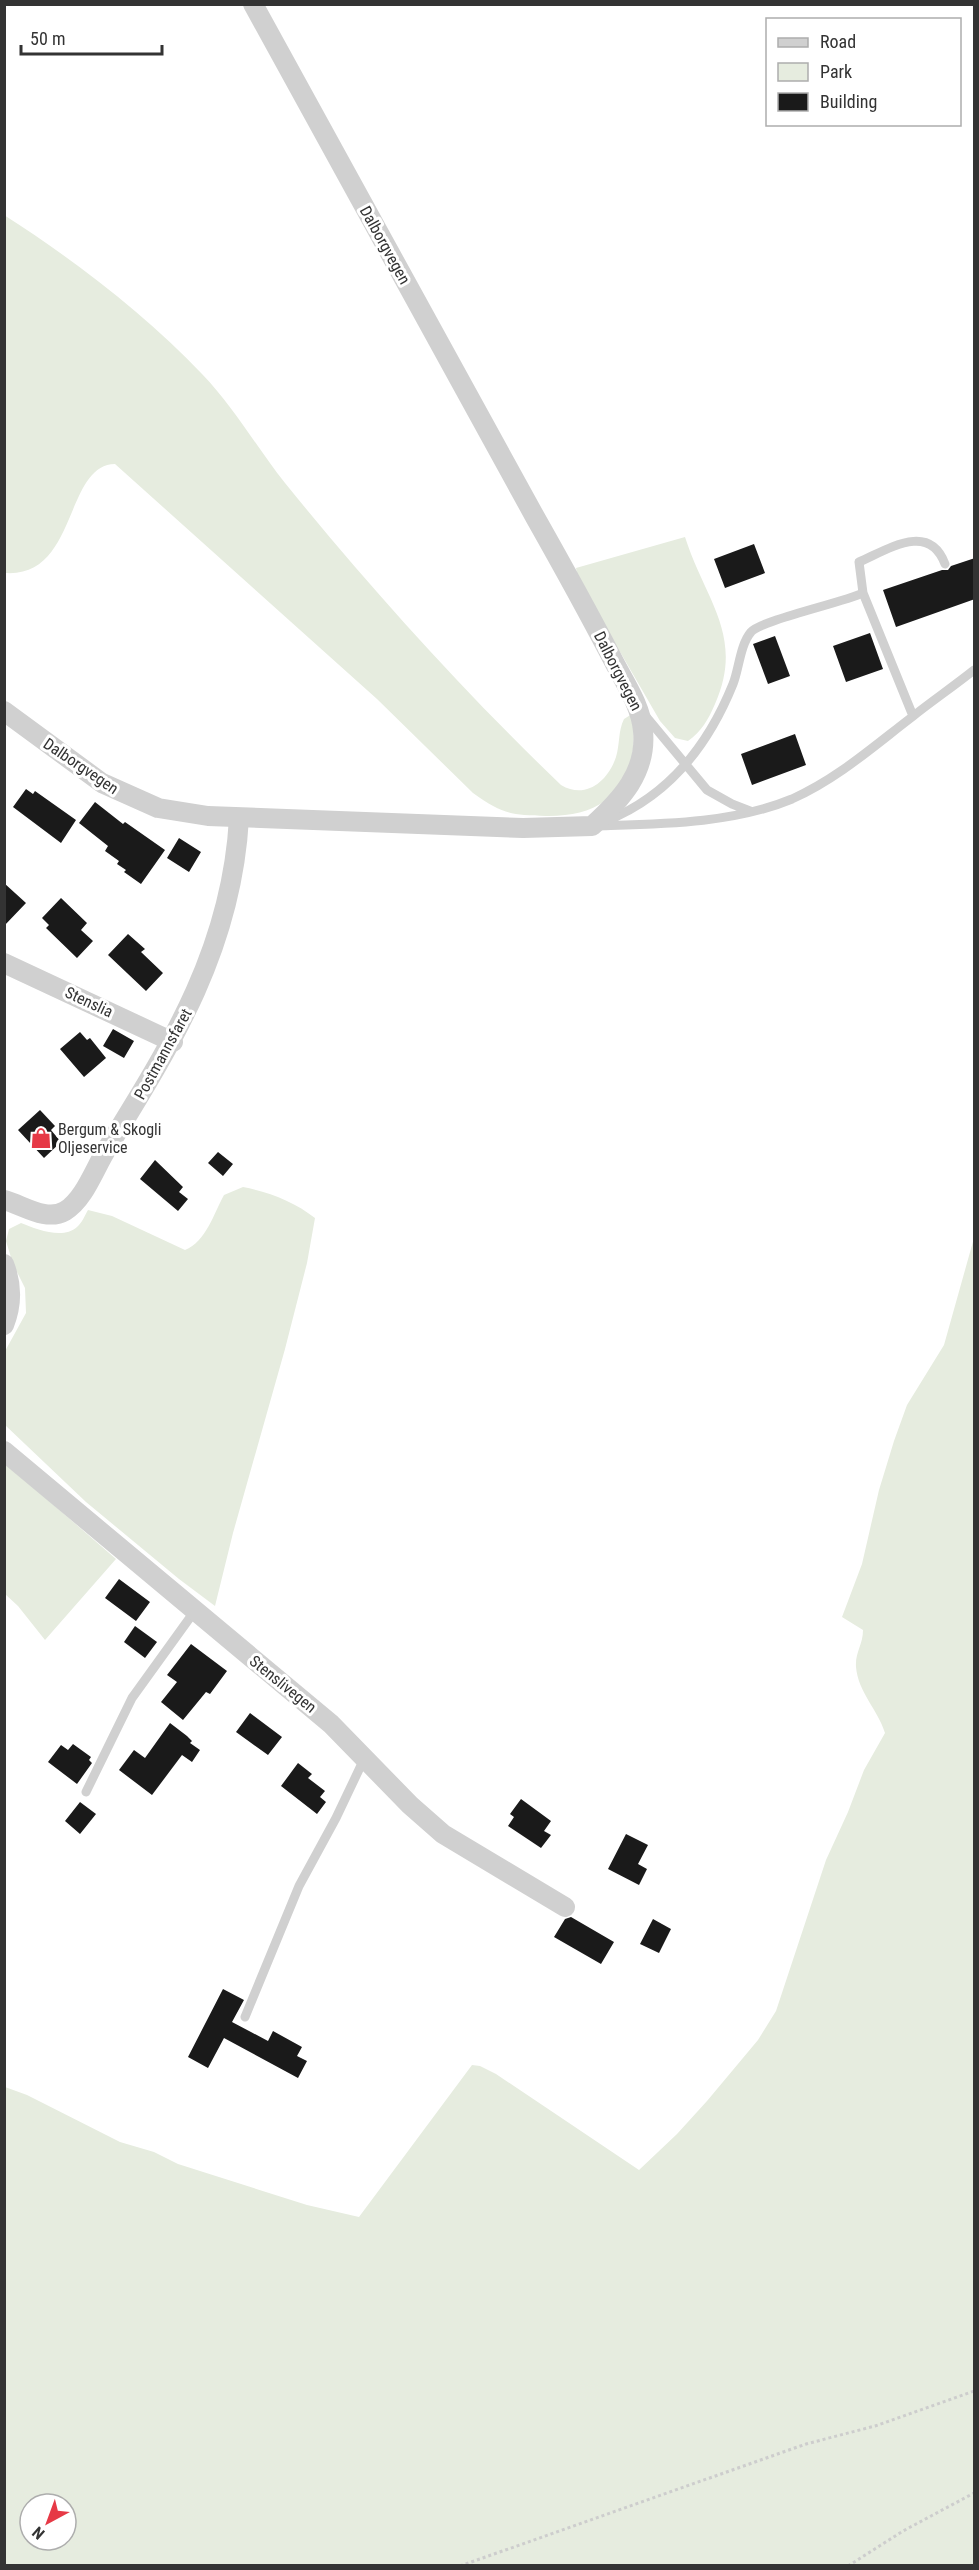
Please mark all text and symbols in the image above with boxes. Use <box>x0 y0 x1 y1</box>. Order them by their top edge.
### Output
scale bar <box>21 18 162 56</box>
legend <box>766 18 961 126</box>
text: 50 m <box>30 28 65 49</box>
text: Road <box>820 31 856 52</box>
text: Park <box>820 61 852 82</box>
text: Building <box>820 91 877 112</box>
street label: Dalborgvegen <box>356 203 414 287</box>
street label: Dalborgvegen <box>590 628 646 714</box>
street label: Dalborgvegen <box>40 734 122 798</box>
street label: Stenslia <box>62 983 116 1021</box>
street label: Postmannsfaret <box>130 1005 196 1103</box>
place label: Bergum & Skogli Oljeservice <box>58 1120 161 1157</box>
shop icon: Bergum & Skogli Oljeservice <box>29 1126 53 1150</box>
street label: Stenslivegen <box>246 1651 320 1717</box>
north arrow <box>18 2492 78 2552</box>
text: N <box>29 2523 48 2543</box>

